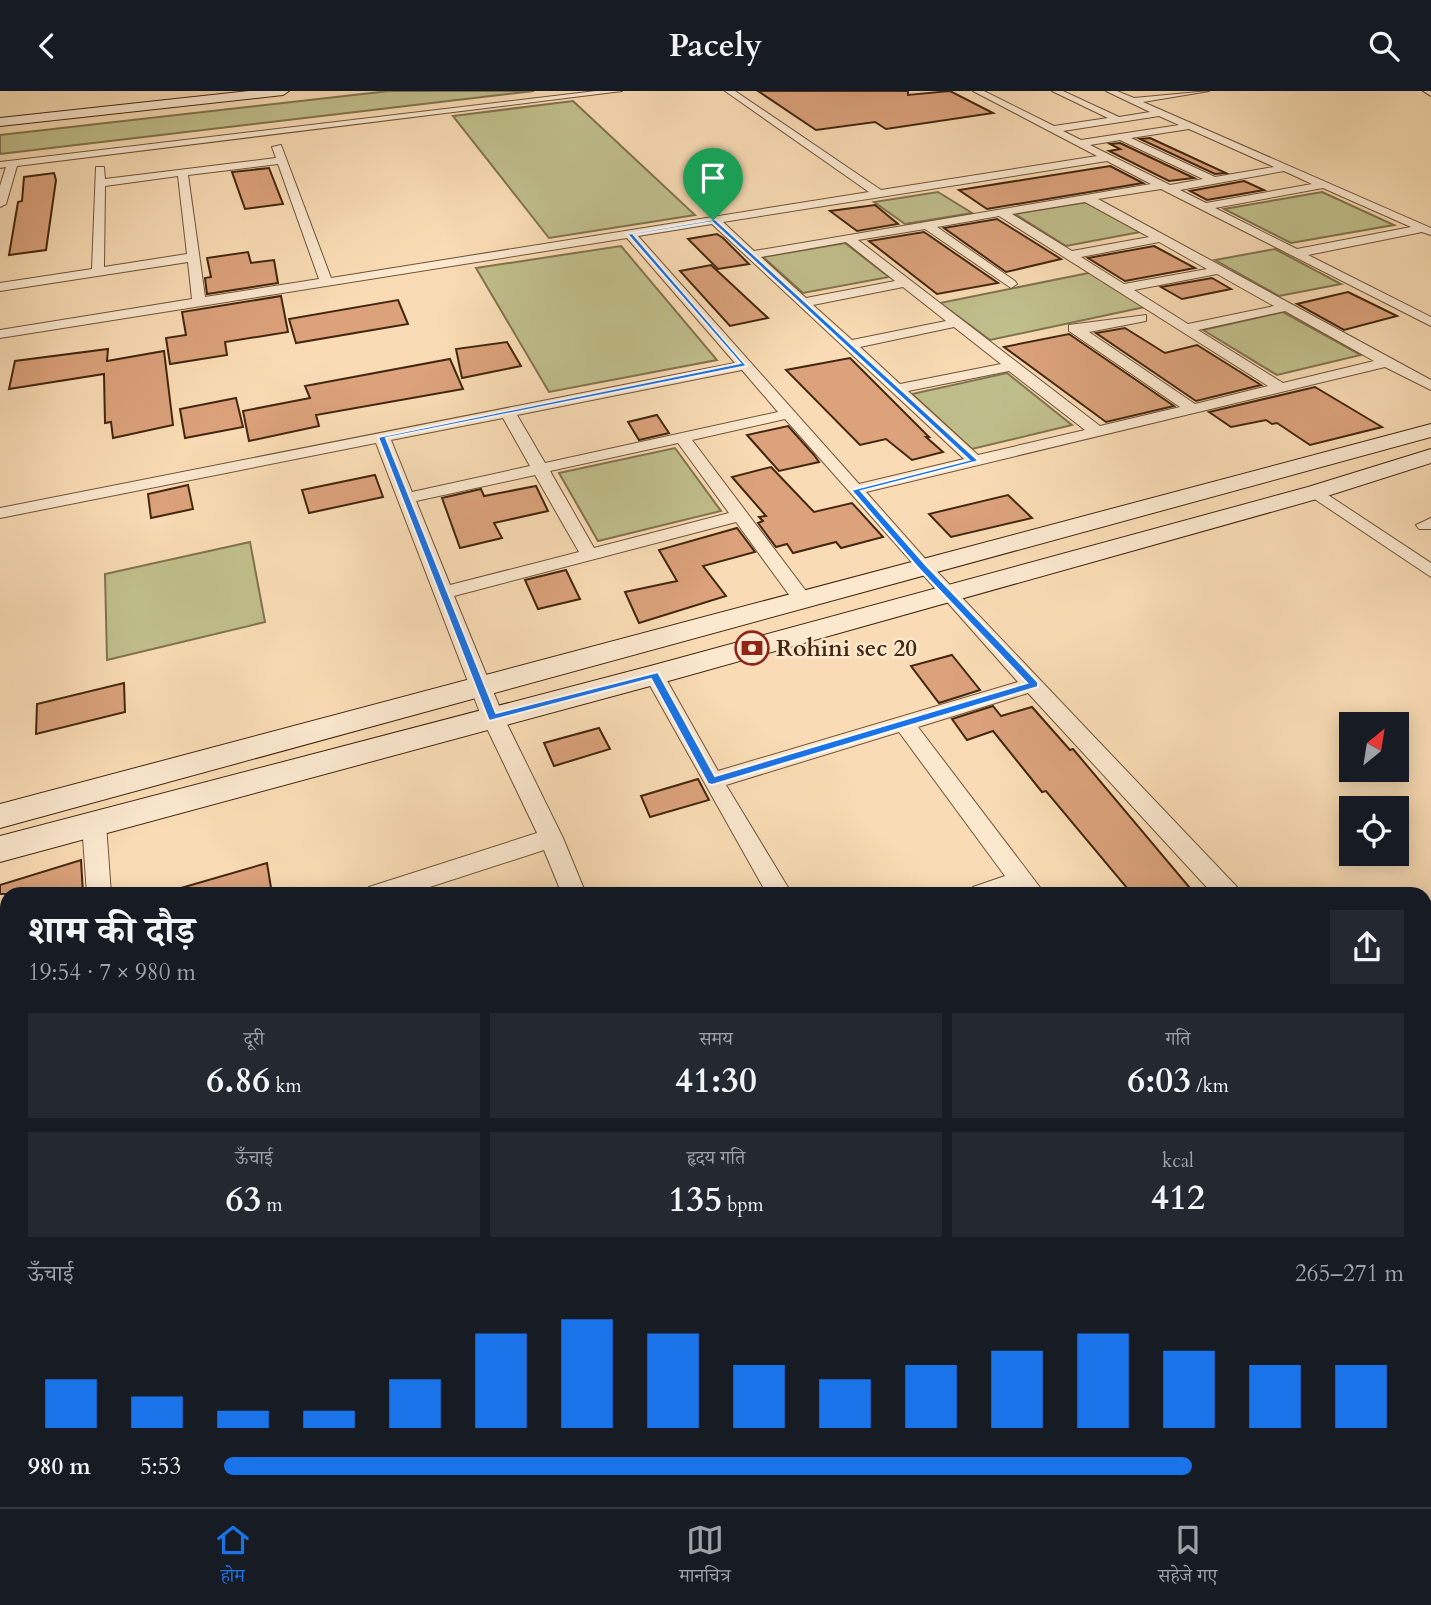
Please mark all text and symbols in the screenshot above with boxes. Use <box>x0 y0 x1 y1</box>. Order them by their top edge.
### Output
text: Pacely <box>669 24 762 68</box>
icon: back <box>28 27 66 65</box>
icon: search <box>1365 27 1403 65</box>
pin <box>683 148 743 220</box>
icon: arrive <box>694 159 732 197</box>
bank icon: Rohini sec 20 <box>733 629 771 667</box>
place label: Rohini sec 20 <box>776 633 917 664</box>
north arrow <box>1339 712 1409 782</box>
map controls <box>1339 712 1409 866</box>
button: locate <box>1339 796 1409 866</box>
text: शाम की दौड़ <box>28 905 195 957</box>
button: share <box>1330 910 1404 984</box>
text: 19:54 · 7 × 980 m <box>28 957 196 988</box>
text: दूरी <box>244 1026 264 1052</box>
text: समय <box>699 1026 733 1052</box>
text: गति <box>1166 1026 1190 1052</box>
text: 6.86 <box>206 1057 270 1105</box>
text: 41:30 <box>675 1057 757 1105</box>
text: 6:03 <box>1127 1057 1191 1105</box>
text: km <box>270 1073 302 1099</box>
text: /km <box>1191 1073 1229 1099</box>
text: ऊँचाई <box>235 1145 273 1171</box>
text: हृदय गति <box>687 1145 745 1171</box>
text: kcal <box>1162 1148 1194 1174</box>
text: 412 <box>1151 1174 1205 1222</box>
text: 63 <box>225 1176 261 1224</box>
text: 135 <box>668 1176 722 1224</box>
text: m <box>261 1192 283 1218</box>
text: bpm <box>722 1192 764 1218</box>
text: ऊँचाई <box>28 1258 73 1289</box>
text: 265–271 m <box>1295 1258 1404 1289</box>
text: 980 m <box>28 1451 91 1482</box>
text: 5:53 <box>140 1451 181 1482</box>
tab: होम <box>214 1521 252 1594</box>
tab: मानचित्र <box>679 1521 731 1594</box>
tab: सहेजे गए <box>1158 1521 1217 1594</box>

